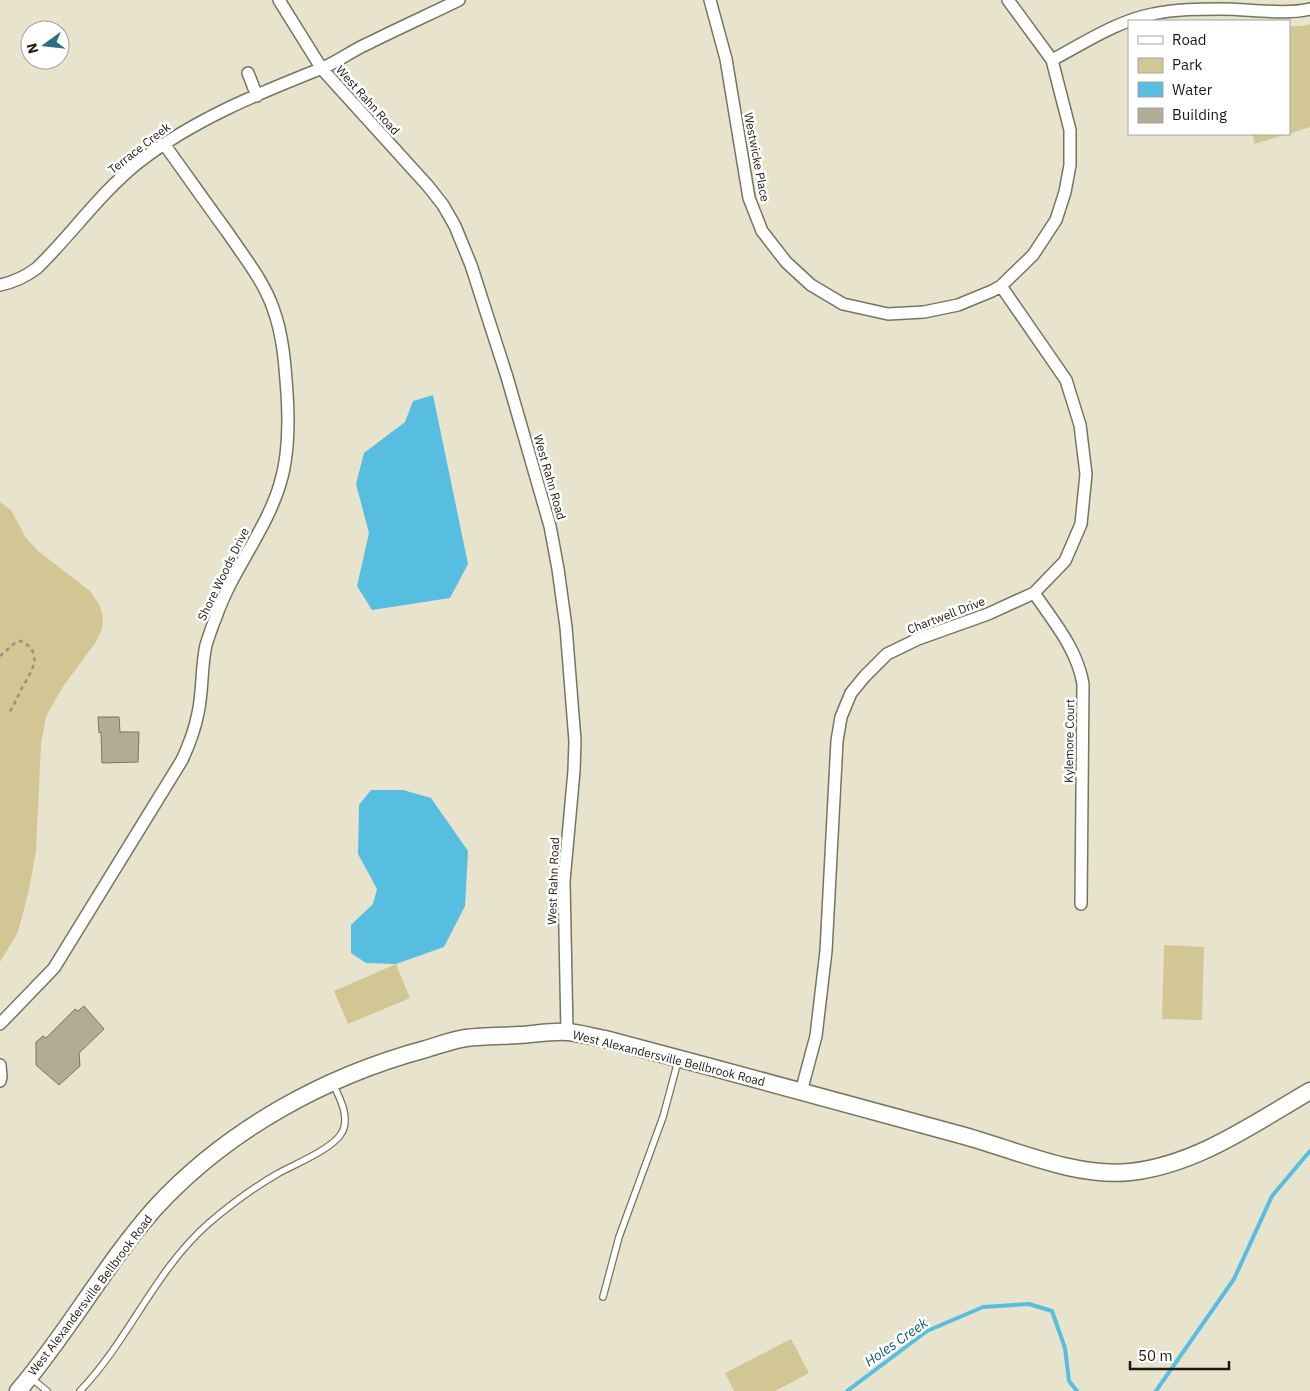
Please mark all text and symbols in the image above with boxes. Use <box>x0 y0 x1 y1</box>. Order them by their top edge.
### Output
north arrow <box>20 20 70 70</box>
legend <box>1128 20 1290 135</box>
text: Road <box>1172 30 1207 49</box>
text: N <box>22 41 42 56</box>
text: Park <box>1172 55 1202 74</box>
street label: West Rahn Road <box>333 62 403 138</box>
text: Water <box>1172 80 1213 99</box>
text: Building <box>1172 105 1227 124</box>
street label: Westwicke Place <box>741 111 773 203</box>
street label: Terrace Creek <box>105 119 174 177</box>
street label: West Rahn Road <box>531 433 569 521</box>
street label: Shore Woods Drive <box>194 525 252 623</box>
street label: Chartwell Drive <box>905 593 987 637</box>
street label: Kylemore Court <box>1061 699 1077 783</box>
street label: West Rahn Road <box>544 837 562 925</box>
street label: West Alexandersville Bellbrook Road <box>571 1027 767 1089</box>
street label: West Alexandersville Bellbrook Road <box>25 1212 155 1378</box>
water label: Holes Creek <box>861 1313 932 1370</box>
scale bar <box>1130 1338 1229 1370</box>
text: 50 m <box>1138 1346 1173 1365</box>

